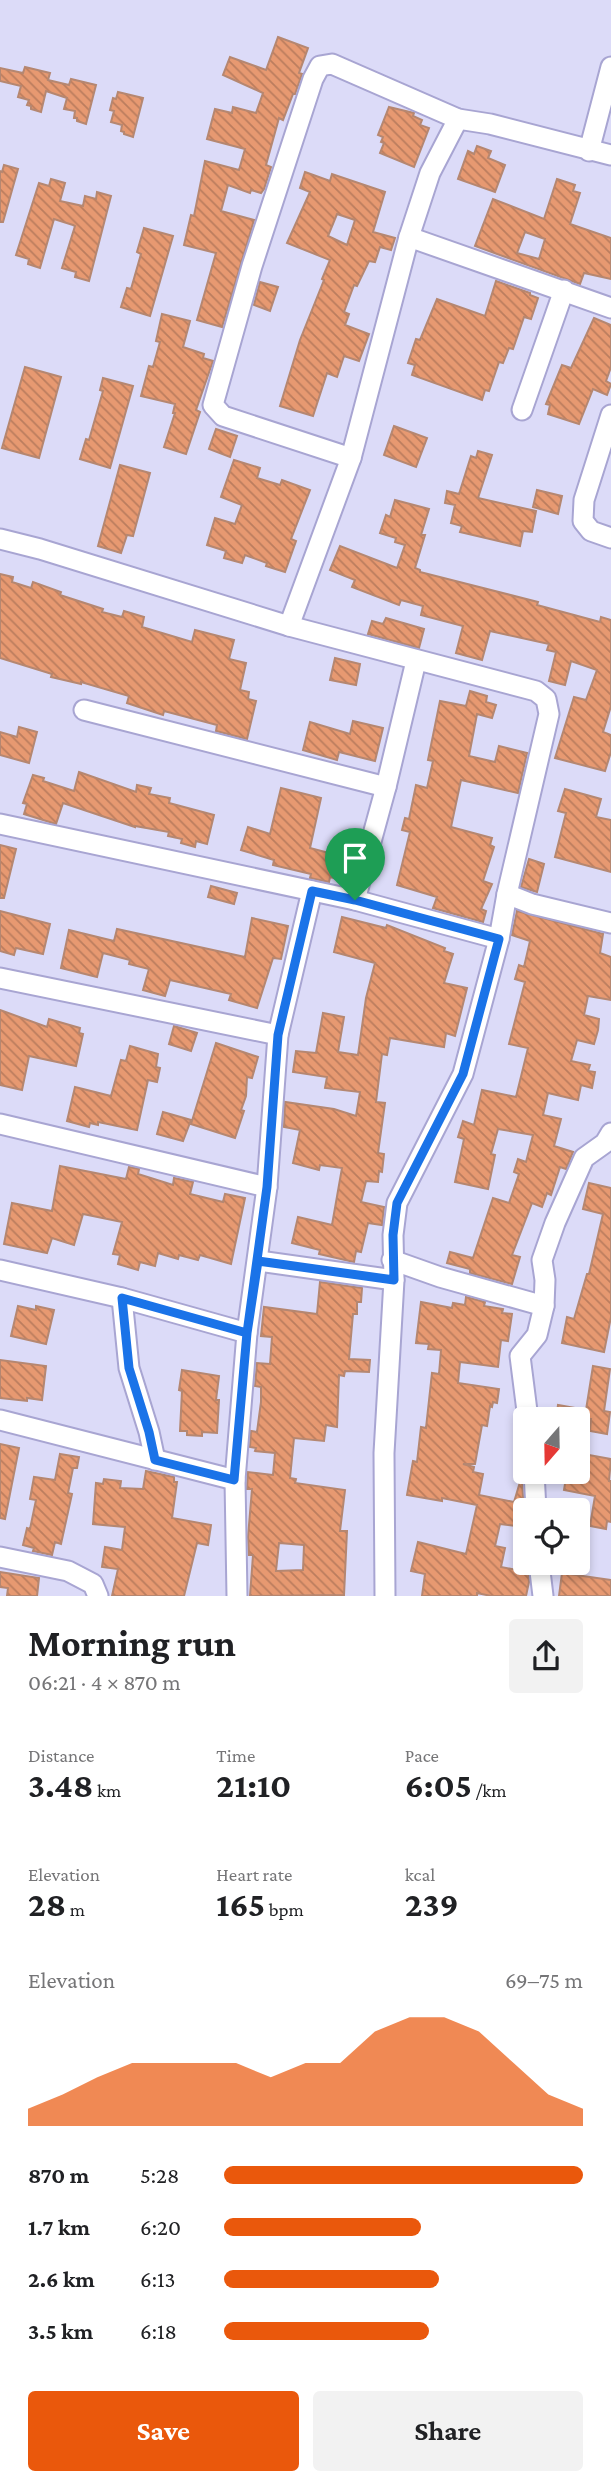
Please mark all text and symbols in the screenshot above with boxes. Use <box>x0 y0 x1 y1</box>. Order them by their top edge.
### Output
pin <box>325 828 385 900</box>
icon: arrive <box>336 839 374 877</box>
north arrow <box>513 1407 590 1484</box>
map controls <box>513 1407 590 1575</box>
button: locate <box>513 1498 590 1575</box>
button: share <box>509 1619 583 1693</box>
text: Morning run <box>28 1622 236 1664</box>
text: 06:21 · 4 × 870 m <box>28 1669 181 1695</box>
text: Distance <box>28 1745 94 1766</box>
text: Time <box>216 1745 255 1766</box>
text: Pace <box>405 1745 439 1766</box>
text: 3.48 <box>28 1766 93 1805</box>
text: 21:10 <box>216 1766 291 1805</box>
text: 6:05 <box>405 1766 472 1805</box>
text: km <box>93 1780 121 1801</box>
text: /km <box>472 1780 507 1801</box>
text: Elevation <box>28 1864 100 1885</box>
text: Heart rate <box>216 1864 292 1885</box>
text: kcal <box>405 1864 435 1885</box>
text: 28 <box>28 1885 66 1924</box>
text: 165 <box>216 1885 265 1924</box>
text: 239 <box>405 1885 459 1924</box>
text: m <box>66 1899 85 1920</box>
text: bpm <box>265 1899 304 1920</box>
text: Elevation <box>28 1967 115 1993</box>
text: 69–75 m <box>505 1967 583 1993</box>
text: 870 m <box>28 2162 89 2188</box>
text: 5:28 <box>140 2162 179 2188</box>
text: 1.7 km <box>28 2214 90 2240</box>
text: 6:20 <box>140 2214 181 2240</box>
text: 2.6 km <box>28 2266 95 2292</box>
text: 6:13 <box>140 2266 176 2292</box>
text: 3.5 km <box>28 2318 93 2344</box>
text: 6:18 <box>140 2318 177 2344</box>
button: Save <box>28 2391 299 2471</box>
button: Share <box>313 2391 583 2471</box>

